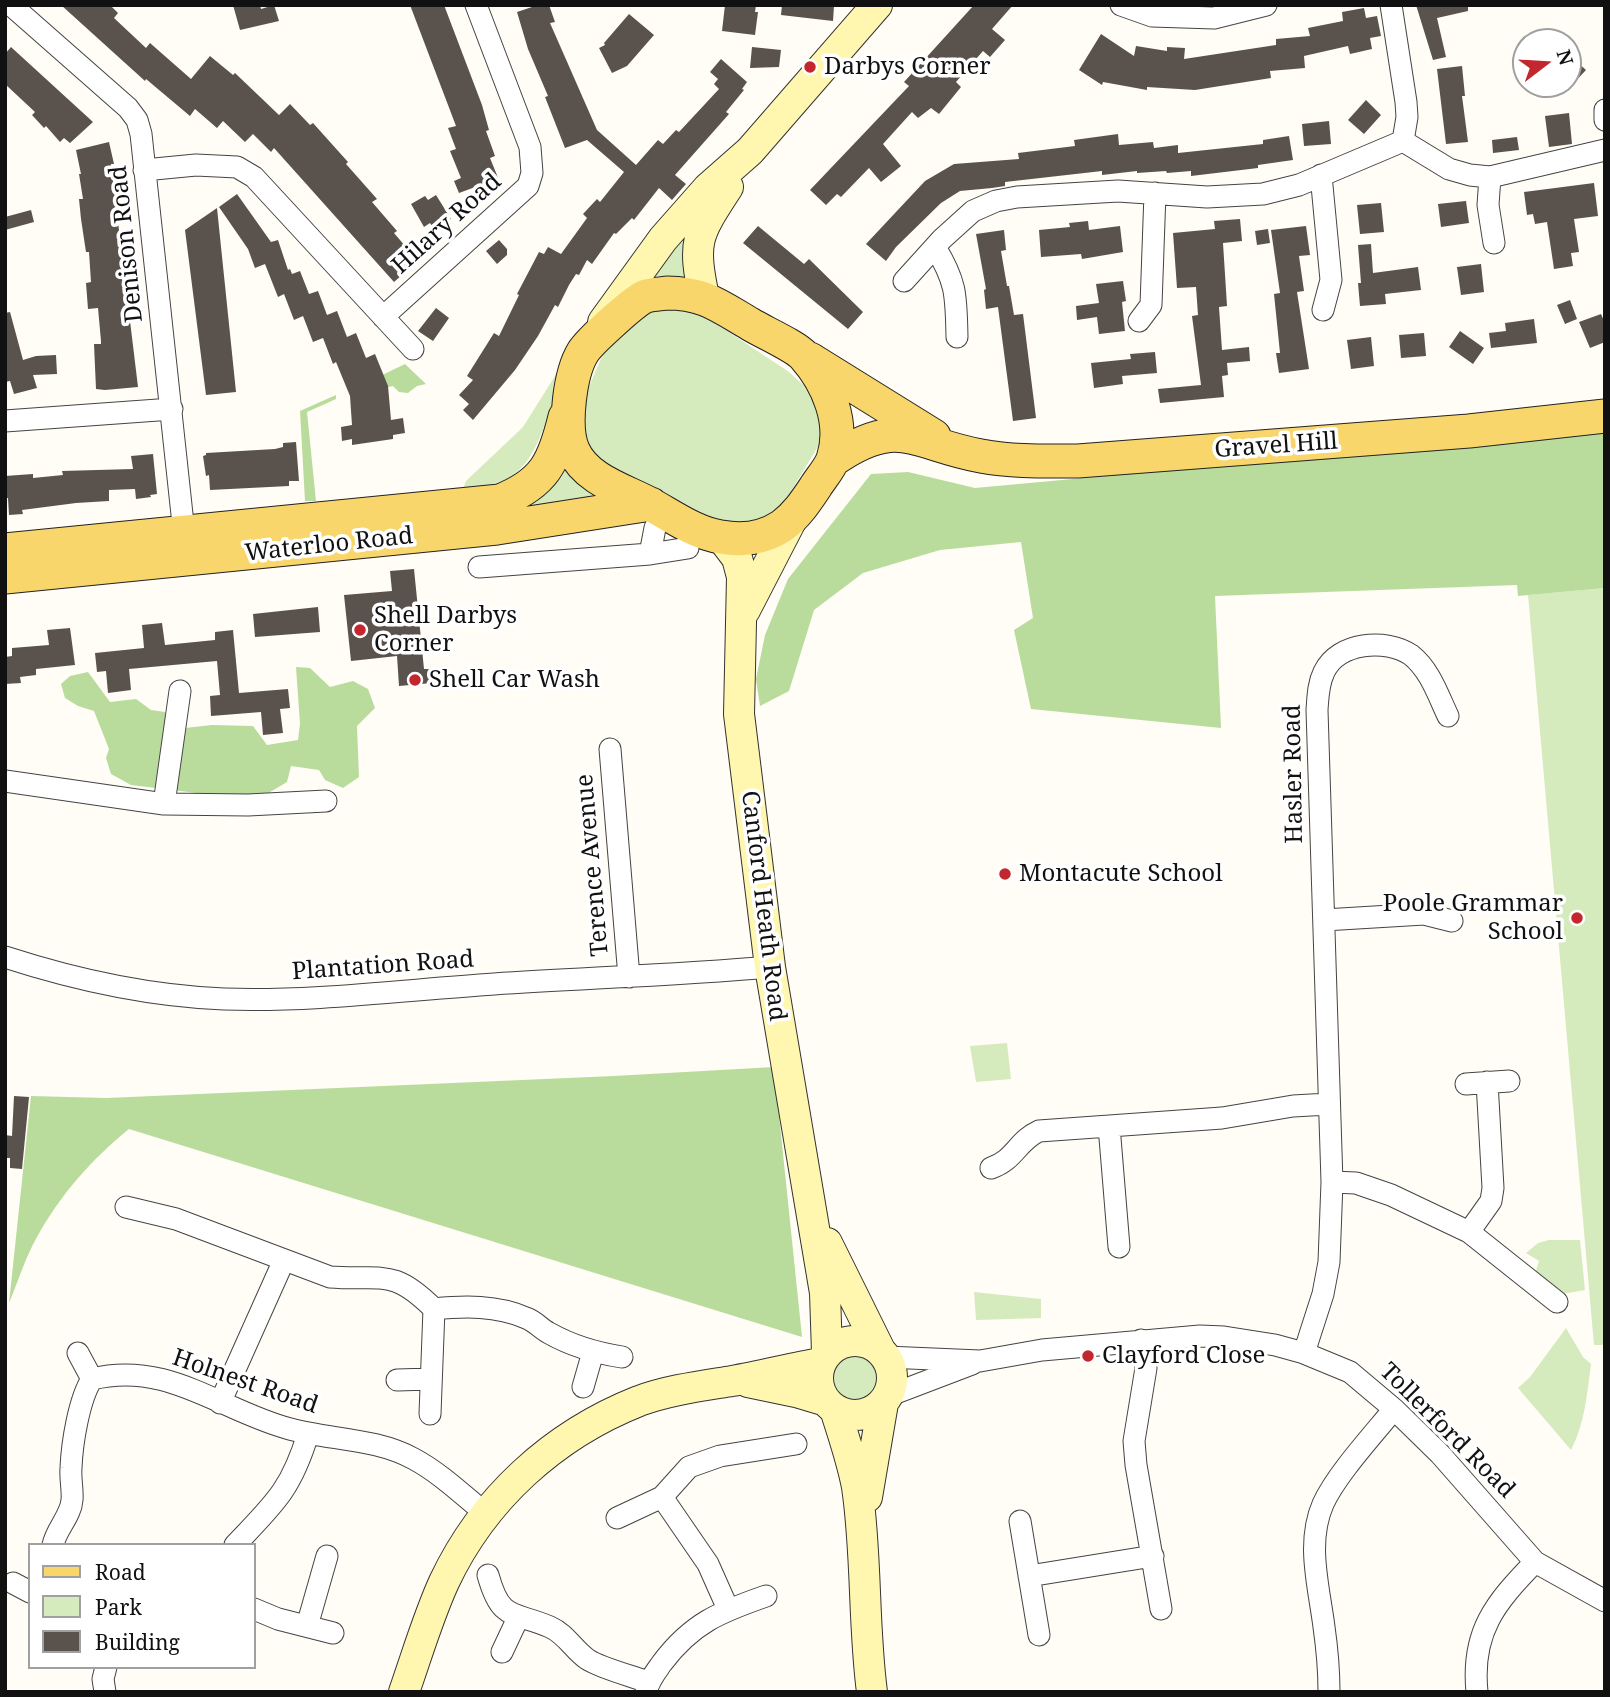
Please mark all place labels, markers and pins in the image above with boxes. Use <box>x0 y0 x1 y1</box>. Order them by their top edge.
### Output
place label: Darbys Corner <box>824 53 991 81</box>
marker: Darbys Corner <box>802 59 818 75</box>
place label: Shell Darbys Corner <box>374 602 517 658</box>
marker: Shell Darbys Corner <box>352 622 368 638</box>
place label: Shell Car Wash <box>429 666 600 694</box>
marker: Shell Car Wash <box>407 672 423 688</box>
place label: Montacute School <box>1019 860 1223 888</box>
marker: Montacute School <box>997 866 1013 882</box>
place label: Poole Grammar School <box>1383 890 1563 946</box>
marker: Poole Grammar School <box>1569 910 1585 926</box>
place label: Clayford Close <box>1102 1342 1265 1370</box>
marker: Clayford Close <box>1080 1348 1096 1364</box>

